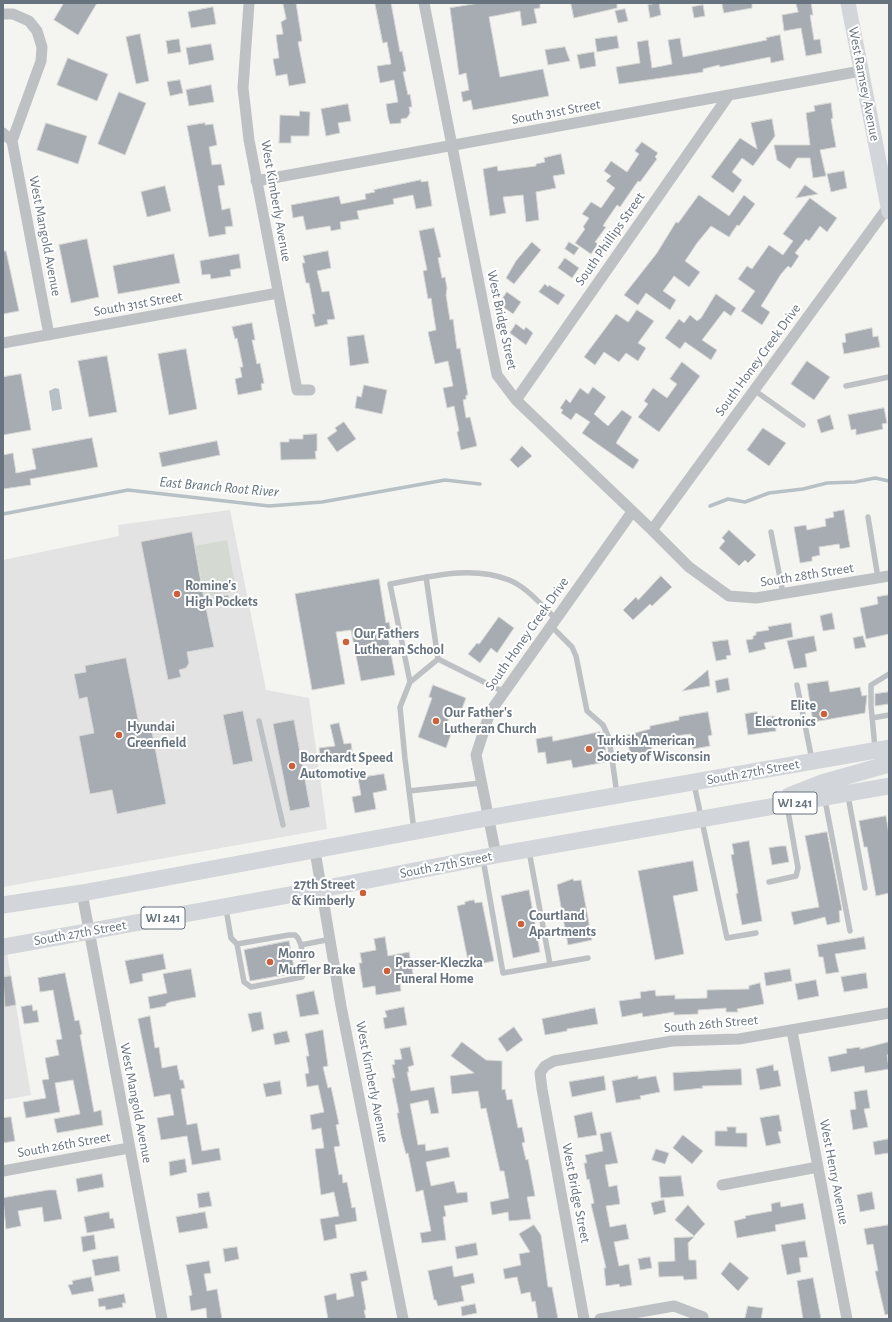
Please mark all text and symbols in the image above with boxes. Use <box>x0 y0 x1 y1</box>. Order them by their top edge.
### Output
street label: West Ramsey Avenue <box>845 25 883 143</box>
street label: South 31st Street <box>510 96 602 128</box>
street label: West Kimberly Avenue <box>257 139 295 263</box>
street label: West Mangold Avenue <box>25 174 65 298</box>
street label: South Phillips Street <box>572 189 648 289</box>
street label: West Bridge Street <box>483 269 521 371</box>
street label: South 31st Street <box>92 288 184 320</box>
street label: South Honey Creek Drive <box>712 301 804 419</box>
water label: East Branch Root River <box>159 473 279 501</box>
street label: South 28th Street <box>759 559 855 591</box>
street label: South Honey Creek Drive <box>482 574 572 694</box>
place label: Romine's High Pockets <box>185 578 258 610</box>
marker: Romine's High Pockets <box>172 589 182 599</box>
place label: Our Fathers Lutheran School <box>354 626 444 658</box>
marker: Our Fathers Lutheran School <box>341 637 351 647</box>
place label: Elite Electronics <box>755 698 816 730</box>
place label: Our Father's Lutheran Church <box>444 705 537 738</box>
marker: Elite Electronics <box>819 709 829 719</box>
marker: Our Father's Lutheran Church <box>431 716 441 726</box>
place label: Hyundai Greenfield <box>127 719 186 752</box>
marker: Hyundai Greenfield <box>114 730 124 740</box>
place label: Turkish American Society of Wisconsin <box>597 733 711 766</box>
marker: Turkish American Society of Wisconsin <box>584 744 594 754</box>
place label: Borchardt Speed Automotive <box>300 750 393 782</box>
street label: South 27th Street <box>705 756 801 788</box>
marker: Borchardt Speed Automotive <box>287 761 297 771</box>
road number: WI 241 <box>773 792 817 814</box>
street label: South 27th Street <box>398 848 494 882</box>
place label: 27th Street & Kimberly <box>291 877 355 910</box>
marker: 27th Street & Kimberly <box>358 888 368 898</box>
road number: WI 241 <box>141 907 185 929</box>
place label: Courtland Apartments <box>529 908 596 940</box>
street label: South 27th Street <box>32 917 128 949</box>
marker: Courtland Apartments <box>516 919 526 929</box>
place label: Monro Muffler Brake <box>278 946 356 978</box>
place label: Prasser-Kleczka Funeral Home <box>395 955 483 988</box>
marker: Monro Muffler Brake <box>265 957 275 967</box>
marker: Prasser-Kleczka Funeral Home <box>382 966 392 976</box>
street label: South 26th Street <box>663 1012 759 1036</box>
street label: West Kimberly Avenue <box>352 1020 392 1144</box>
street label: West Mangold Avenue <box>116 1041 156 1165</box>
street label: West Henry Avenue <box>816 1118 852 1226</box>
street label: South 26th Street <box>16 1129 112 1161</box>
street label: West Bridge Street <box>558 1142 594 1244</box>

